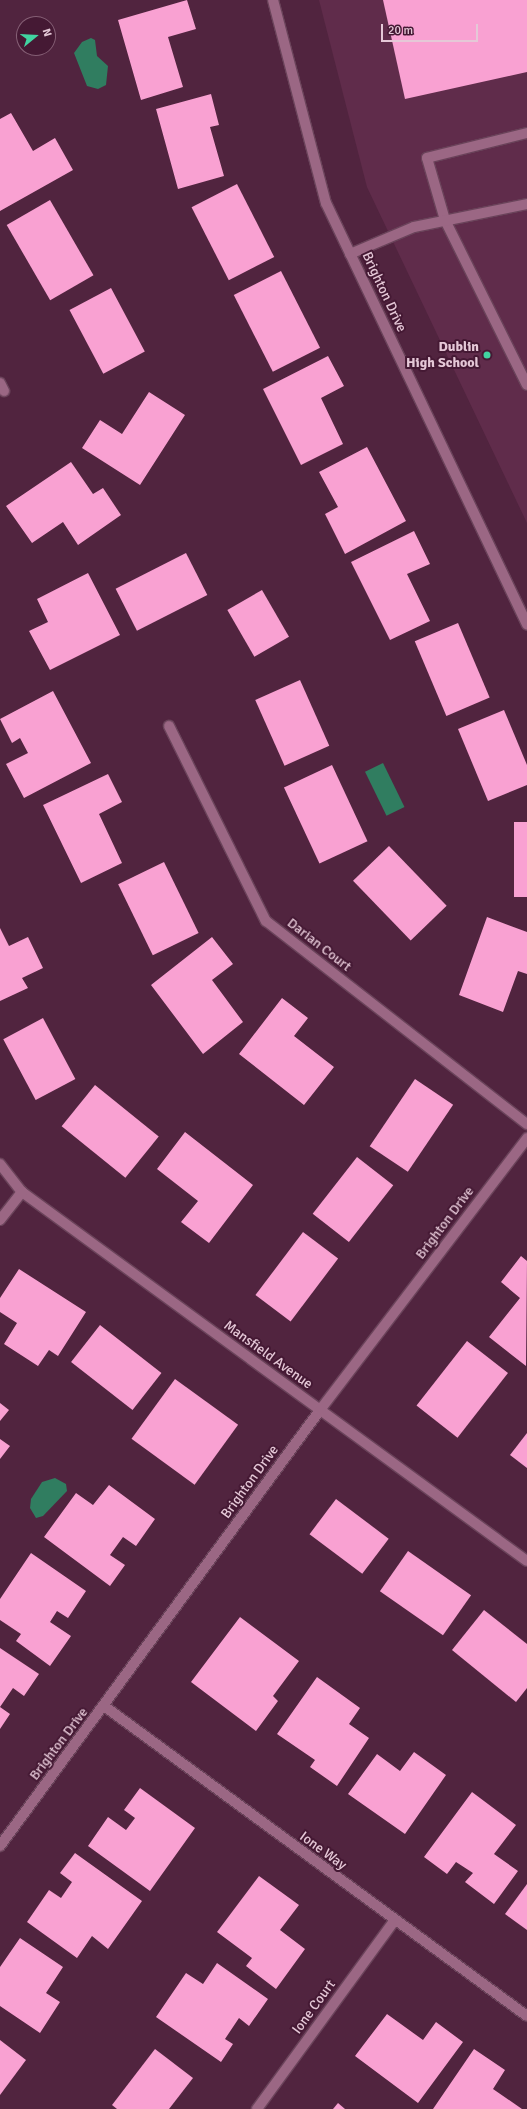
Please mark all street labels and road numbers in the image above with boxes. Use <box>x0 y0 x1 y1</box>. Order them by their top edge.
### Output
street label: Brighton Drive <box>358 249 410 335</box>
street label: Darian Court <box>284 915 354 975</box>
street label: Brighton Drive <box>412 1183 478 1263</box>
street label: Mansfield Avenue <box>220 1317 316 1393</box>
street label: Brighton Drive <box>218 1442 282 1522</box>
street label: Brighton Drive <box>26 1704 92 1784</box>
street label: Ione Way <box>296 1828 350 1874</box>
street label: Ione Court <box>289 1977 339 2037</box>

